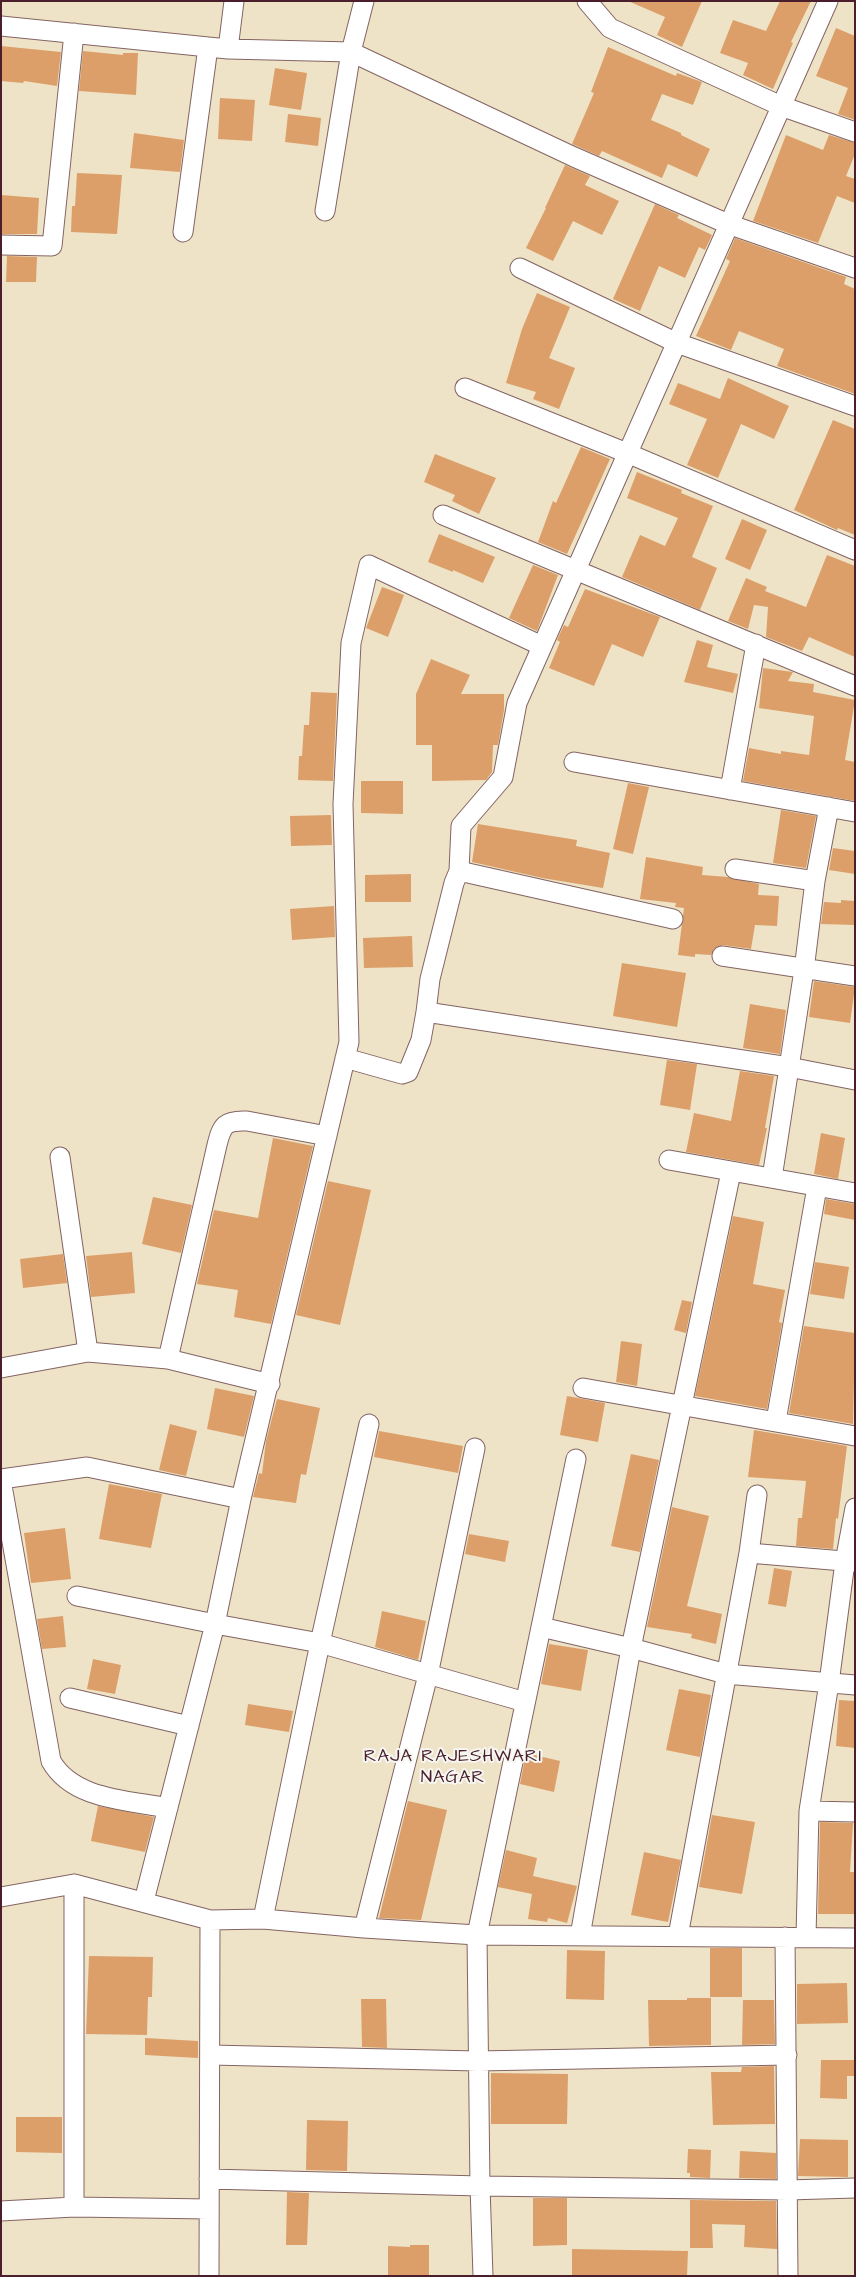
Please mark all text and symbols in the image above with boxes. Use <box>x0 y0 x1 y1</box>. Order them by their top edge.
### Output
district label: RAJA RAJESHWARI NAGAR <box>362 1746 544 1788</box>

